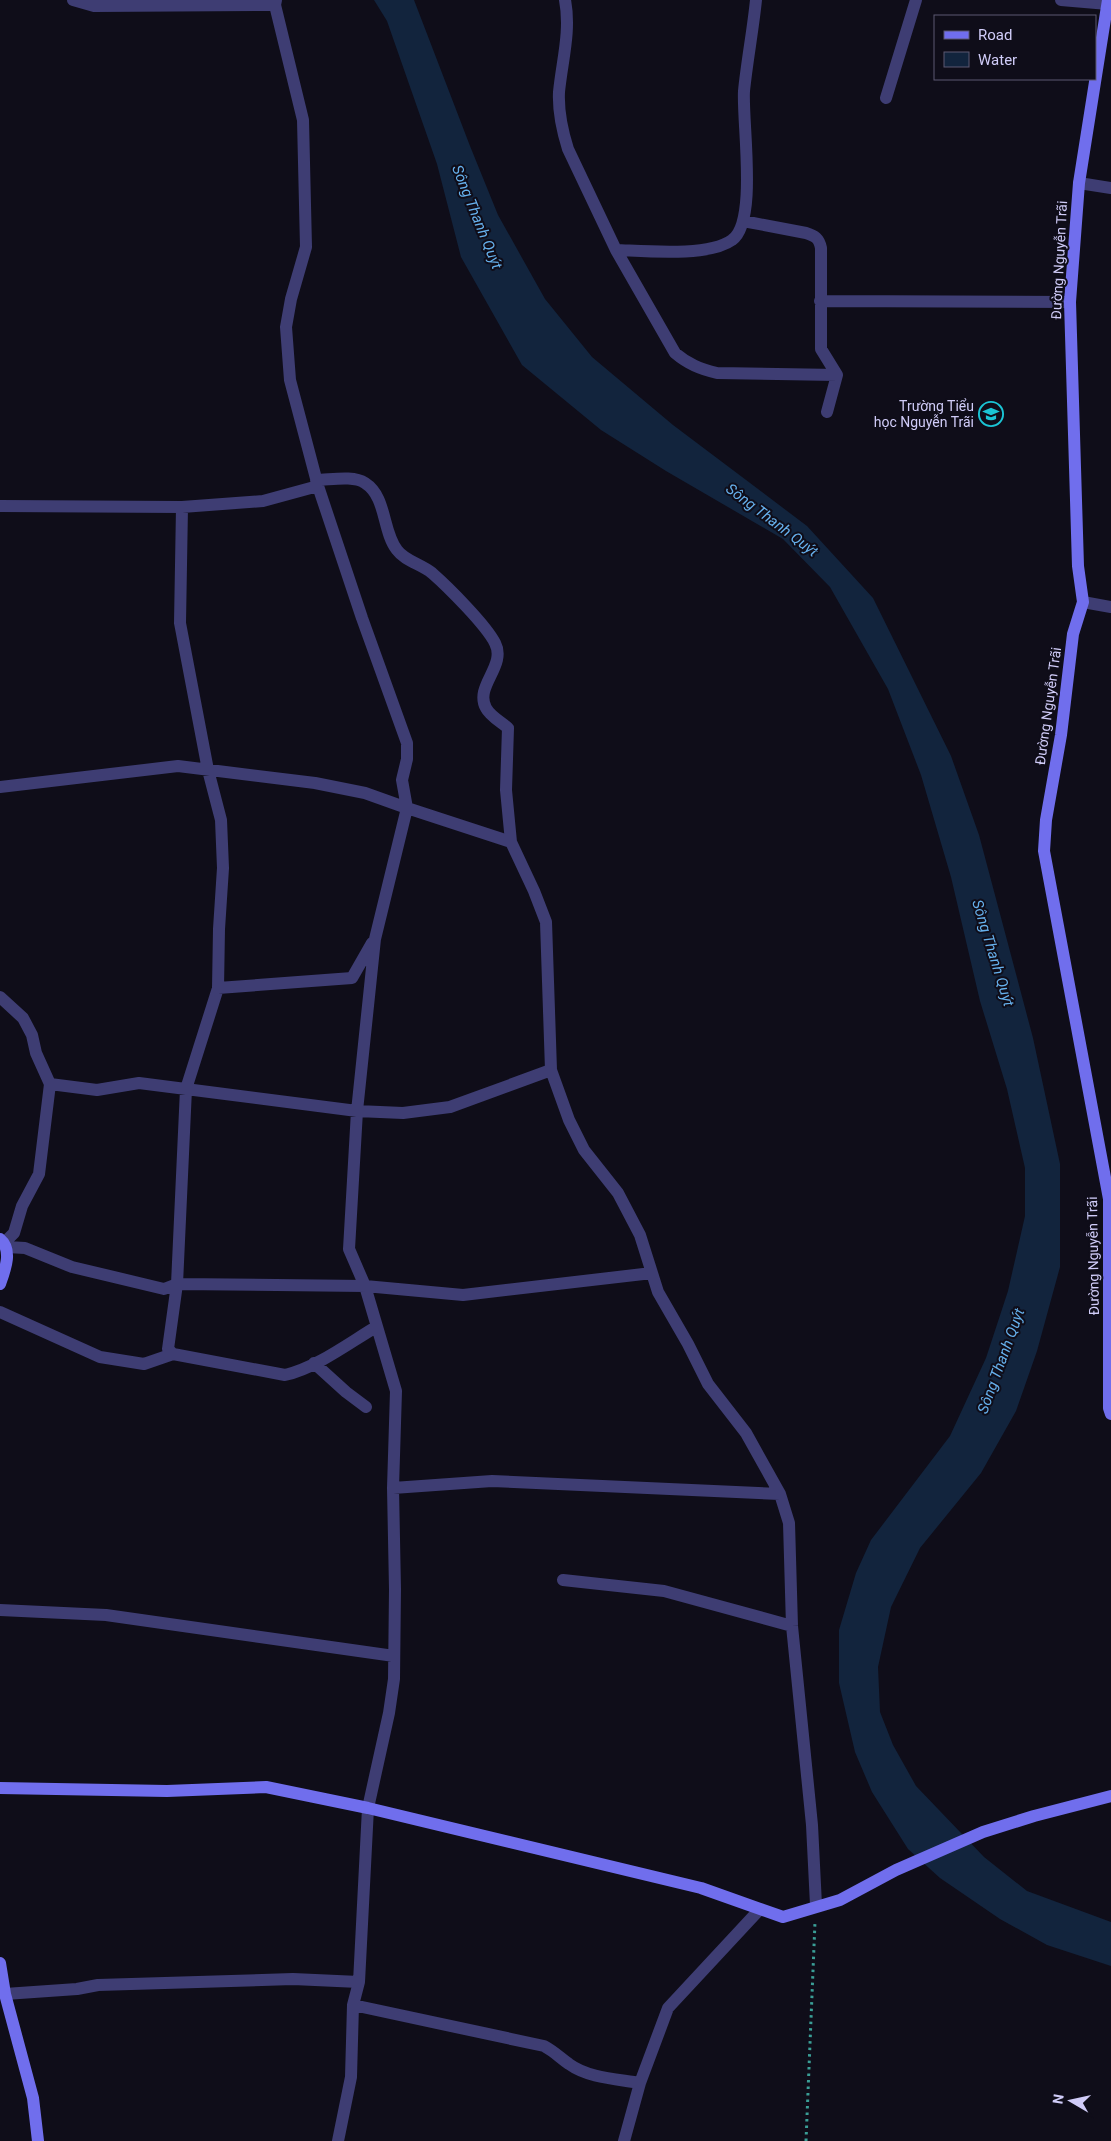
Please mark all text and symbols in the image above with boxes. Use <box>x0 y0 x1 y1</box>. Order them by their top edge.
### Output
legend <box>934 15 1096 80</box>
text: Road <box>978 26 1012 44</box>
text: Water <box>978 51 1017 69</box>
water label: Sông Thanh Quýt <box>448 162 506 272</box>
street label: Đường Nguyễn Trãi <box>1048 200 1070 320</box>
place label: Trường Tiểu học Nguyễn Trãi <box>874 398 974 430</box>
school or university icon: Trường Tiểu học Nguyễn Trãi <box>978 401 1004 427</box>
water label: Sông Thanh Quýt <box>722 480 822 561</box>
street label: Đường Nguyễn Trãi <box>1032 646 1064 766</box>
water label: Sông Thanh Quýt <box>968 898 1018 1009</box>
street label: Đường Nguyễn Trãi <box>1084 1196 1102 1316</box>
water label: Sông Thanh Quýt <box>974 1306 1028 1416</box>
north arrow <box>1046 2076 1096 2126</box>
text: N <box>1049 2093 1067 2105</box>

